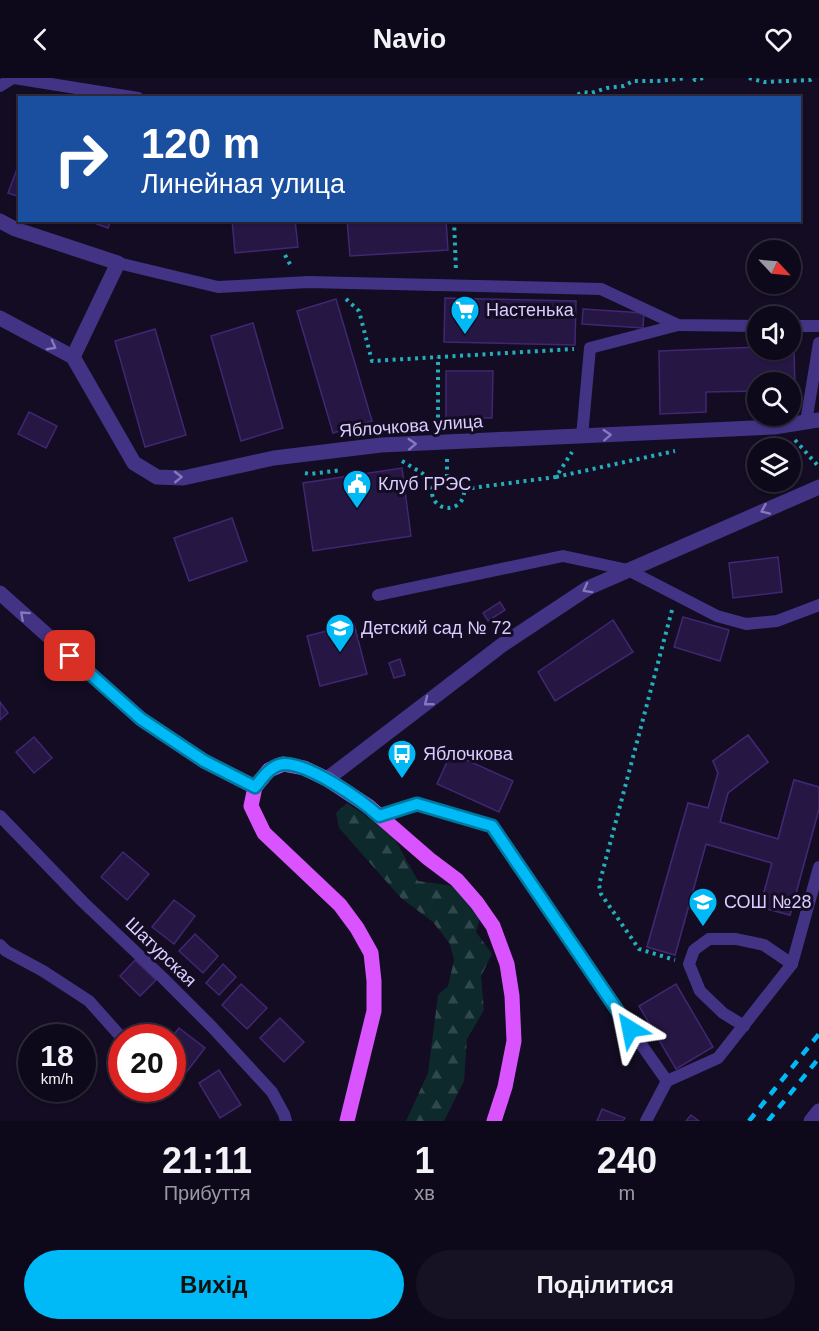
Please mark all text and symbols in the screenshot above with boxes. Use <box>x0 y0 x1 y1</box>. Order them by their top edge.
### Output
icon: back <box>24 23 57 56</box>
icon: heart <box>762 23 795 56</box>
text: Navio <box>373 24 446 54</box>
icon: right <box>42 120 120 198</box>
text: 120 m <box>141 120 260 167</box>
text: Линейная улица <box>141 169 345 199</box>
north arrow <box>747 240 801 294</box>
map controls <box>747 240 801 492</box>
supermarket icon: Настенька <box>449 294 481 336</box>
place label: Настенька <box>486 300 575 320</box>
button: sound <box>747 306 801 360</box>
one-way arrow <box>45 339 56 350</box>
button: search <box>747 372 801 426</box>
street label: Яблочкова улица <box>338 411 485 441</box>
one-way arrow <box>603 429 612 441</box>
one-way arrow <box>408 437 417 450</box>
button: layers <box>747 438 801 492</box>
public building icon: Клуб ГРЭС <box>341 468 373 510</box>
one-way arrow <box>174 471 183 484</box>
place label: Клуб ГРЭС <box>378 474 471 494</box>
one-way arrow <box>761 503 772 515</box>
one-way arrow <box>583 582 593 593</box>
one-way arrow <box>20 611 31 622</box>
school or university icon: Детский сад № 72 <box>324 612 356 654</box>
place label: Детский сад № 72 <box>361 618 511 638</box>
pin <box>44 630 95 681</box>
icon: arrive <box>53 639 86 672</box>
one-way arrow <box>424 694 435 705</box>
bus stop icon: Яблочкова <box>386 738 418 780</box>
place label: Яблочкова <box>423 744 514 764</box>
school or university icon: СОШ №28 <box>687 886 719 928</box>
place label: СОШ №28 <box>724 892 811 912</box>
street label: Шатурская <box>122 913 200 991</box>
position arrow <box>598 997 662 1061</box>
speed limit sign: 20 <box>108 1024 186 1102</box>
text: 18 <box>40 1039 74 1072</box>
text: km/h <box>41 1070 73 1087</box>
text: 21:11 <box>162 1140 252 1181</box>
text: 1 <box>414 1140 435 1181</box>
text: 240 <box>597 1140 657 1181</box>
text: Прибуття <box>164 1182 251 1204</box>
text: хв <box>414 1182 435 1204</box>
text: m <box>619 1182 635 1204</box>
button: Вихід <box>24 1250 404 1319</box>
button: Поділитися <box>416 1250 795 1319</box>

